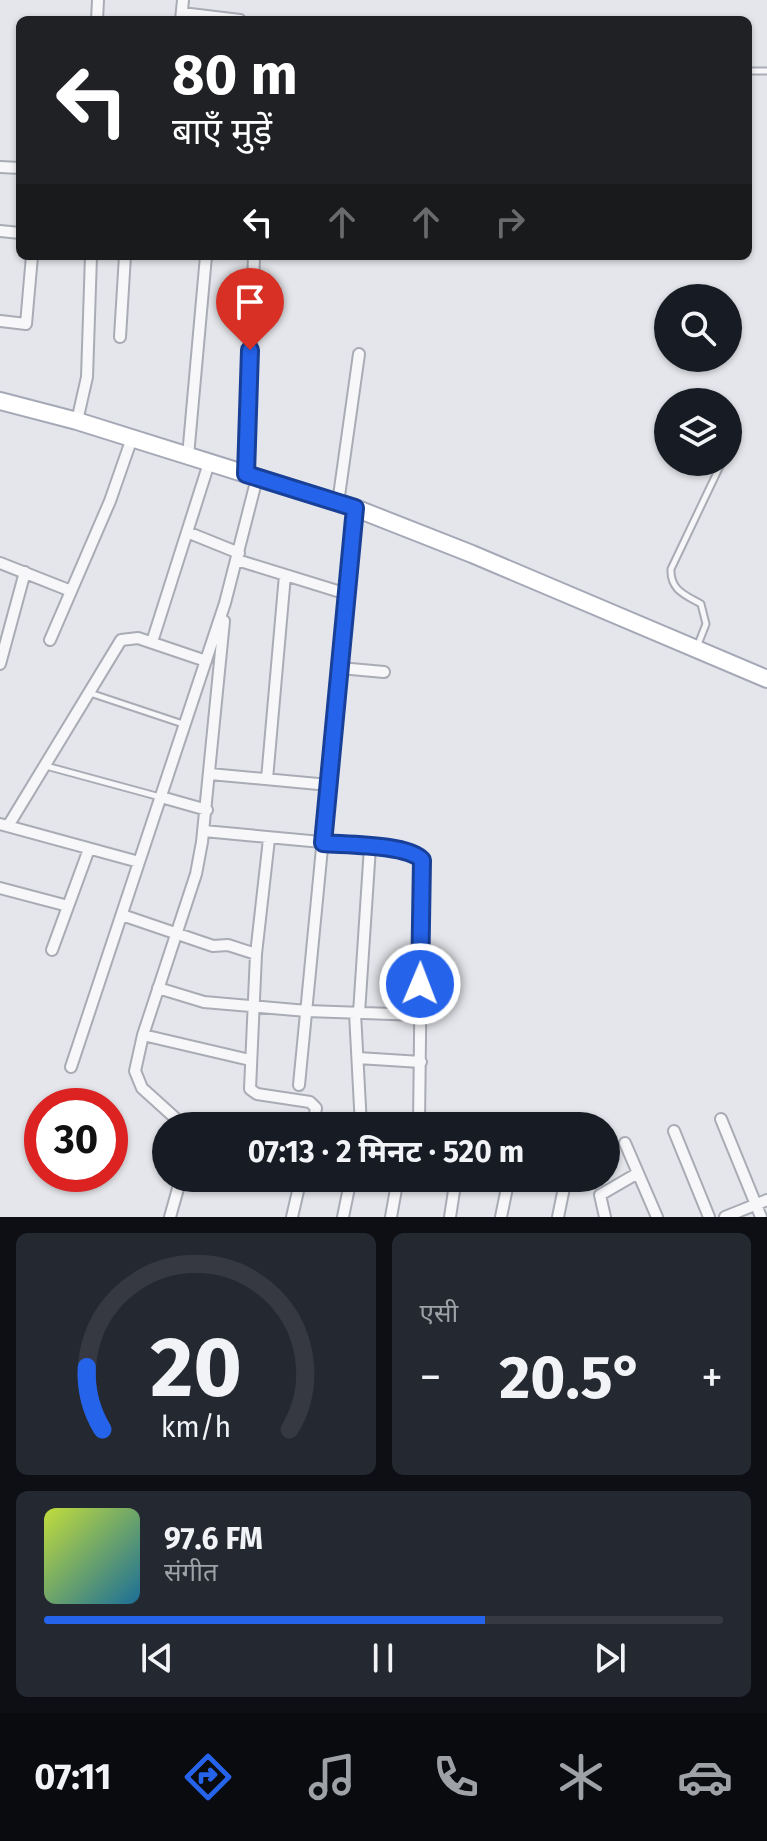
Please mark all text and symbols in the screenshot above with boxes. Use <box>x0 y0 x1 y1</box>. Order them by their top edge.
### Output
text: 80 m <box>172 42 298 109</box>
icon: left <box>40 48 144 152</box>
text: बाएँ मुड़ें <box>172 110 272 154</box>
icon: left <box>236 200 280 244</box>
icon: ahead <box>320 200 364 244</box>
icon: ahead <box>404 200 448 244</box>
icon: right <box>488 200 532 244</box>
pin <box>216 268 284 350</box>
icon: arrive <box>228 280 272 324</box>
map controls <box>654 284 742 476</box>
button: search <box>654 284 742 372</box>
button: layers <box>654 388 742 476</box>
position arrow <box>378 942 462 1026</box>
speed limit sign: 30 <box>24 1088 128 1192</box>
text: 07:13 · 2 मिनट · 520 m <box>248 1134 524 1170</box>
text: एसी <box>420 1298 458 1329</box>
text: 20 <box>150 1318 242 1418</box>
text: 20.5° <box>499 1342 643 1414</box>
text: − <box>420 1351 442 1404</box>
text: + <box>701 1351 723 1404</box>
text: km/h <box>160 1410 231 1445</box>
text: 97.6 FM <box>164 1521 263 1557</box>
text: संगीत <box>164 1557 218 1588</box>
icon: previous <box>135 1636 179 1680</box>
icon: pause <box>361 1636 405 1680</box>
icon: next <box>588 1636 632 1680</box>
icon: directions <box>180 1749 236 1805</box>
icon: music <box>304 1749 360 1805</box>
icon: phone <box>428 1749 484 1805</box>
icon: climate <box>553 1749 609 1805</box>
icon: car <box>677 1749 733 1805</box>
text: 07:11 <box>34 1755 112 1799</box>

